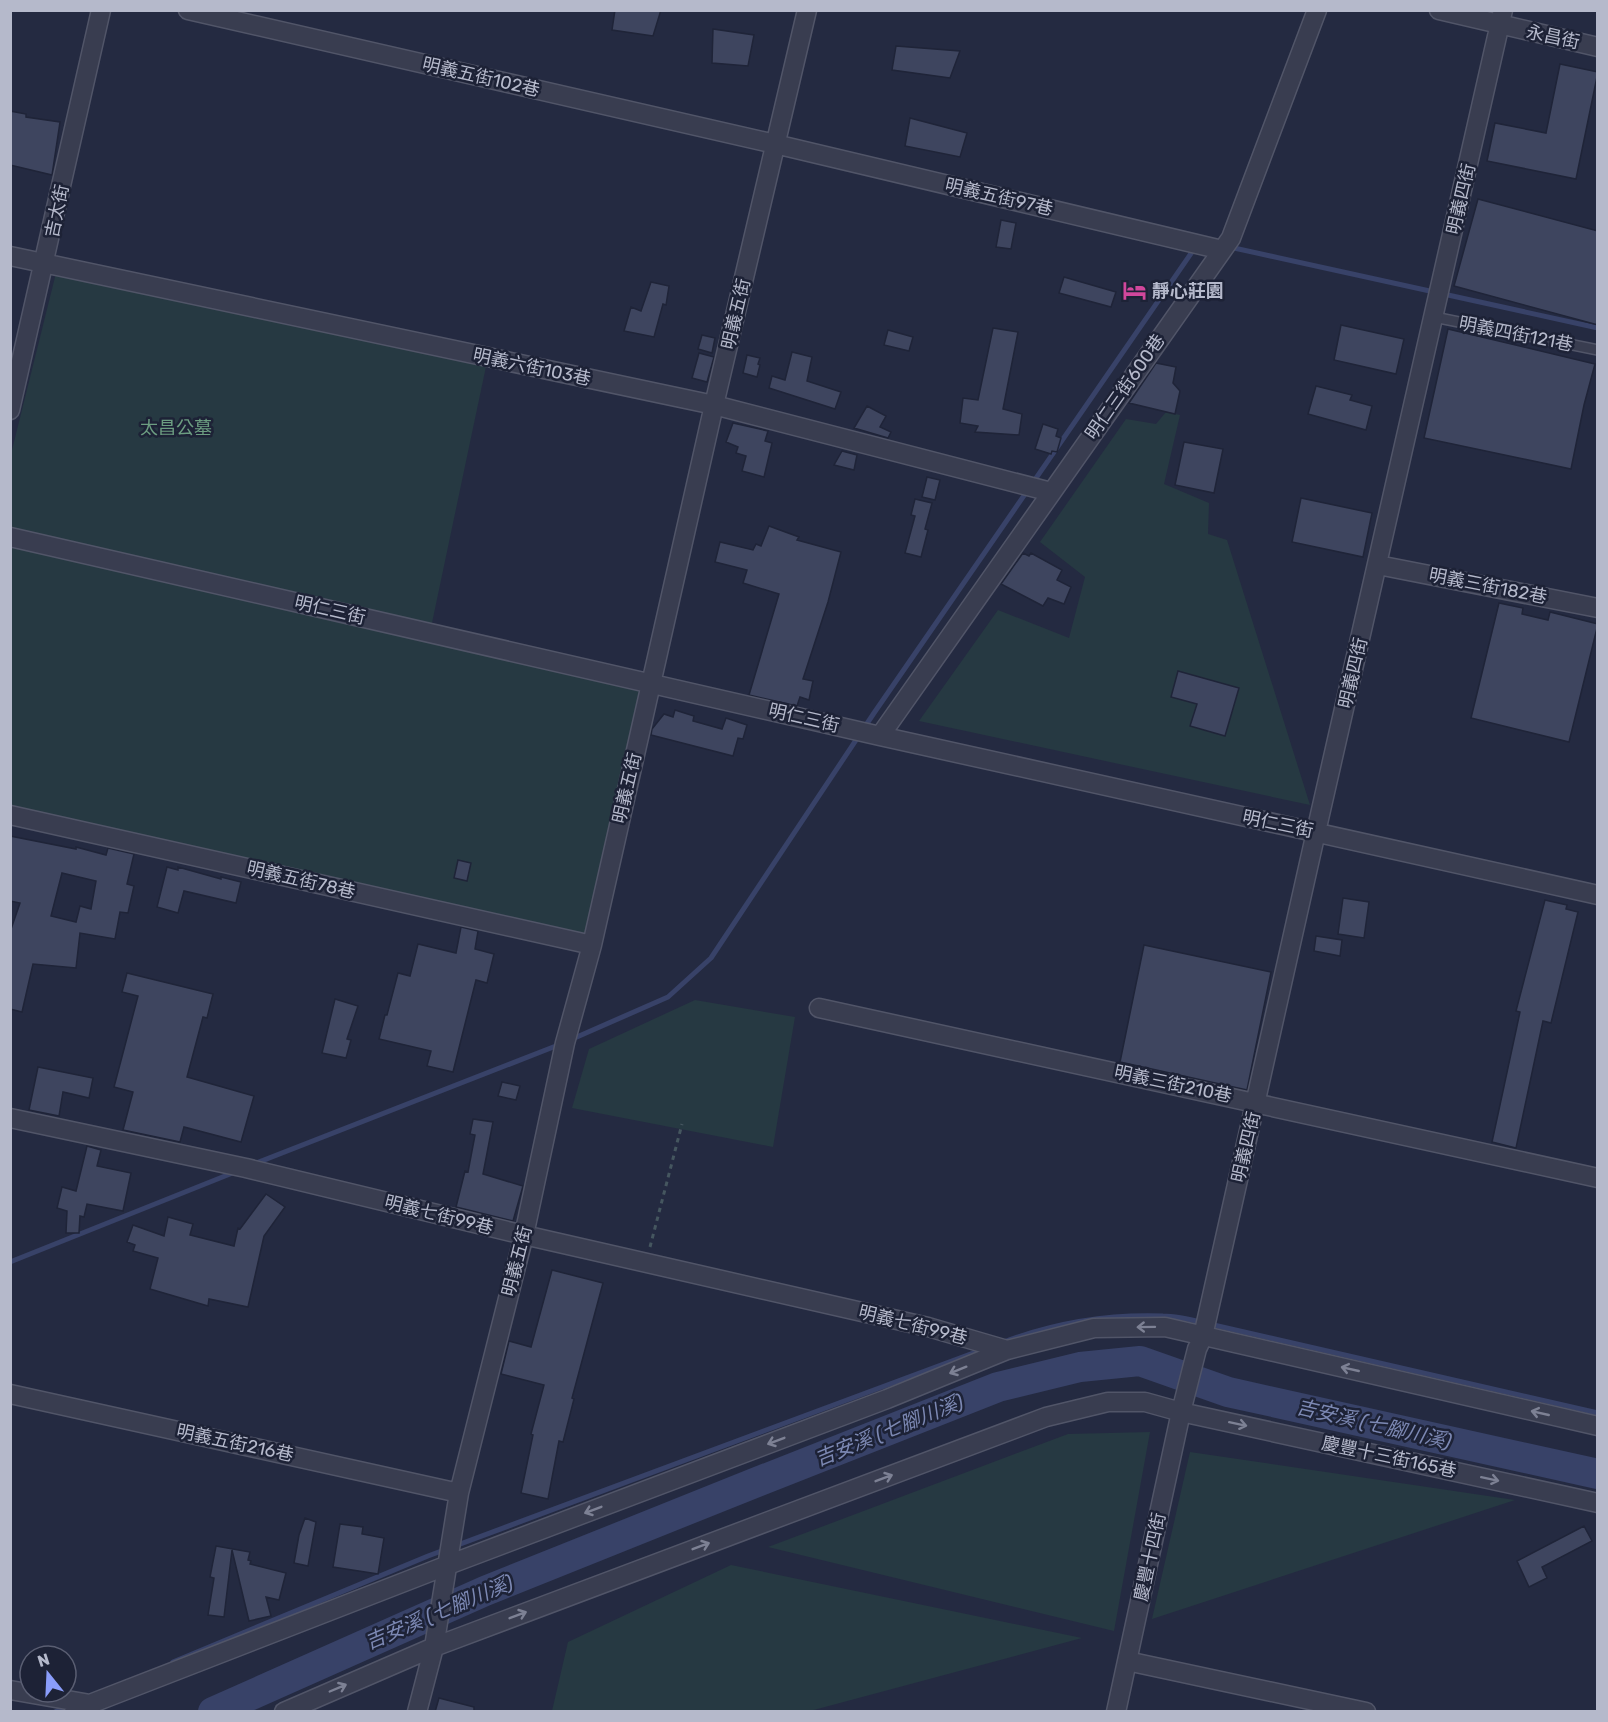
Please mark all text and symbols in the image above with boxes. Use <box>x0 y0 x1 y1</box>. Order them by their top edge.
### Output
street label: 永昌街 <box>1524 21 1582 53</box>
street label: 明義五街102巷 <box>420 53 542 101</box>
street label: 明義四街 <box>1442 161 1480 237</box>
street label: 明義五街97巷 <box>943 174 1055 220</box>
street label: 吉太街 <box>41 182 73 240</box>
street label: 明義五街 <box>717 276 755 352</box>
hotel icon: 靜心莊園 <box>1121 278 1147 304</box>
place label: 靜心莊園 <box>1152 280 1224 302</box>
street label: 明義四街121巷 <box>1457 312 1575 356</box>
street label: 明仁三街600巷 <box>1081 330 1169 444</box>
street label: 明義六街103巷 <box>471 344 593 390</box>
park label: 太昌公墓 <box>140 417 212 439</box>
street label: 明義三街182巷 <box>1427 564 1549 608</box>
street label: 明仁三街 <box>292 591 368 629</box>
street label: 明義四街 <box>1334 635 1372 711</box>
street label: 明仁三街 <box>766 699 842 737</box>
street label: 明義五街 <box>608 750 646 826</box>
street label: 明仁三街 <box>1240 806 1316 842</box>
street label: 明義五街78巷 <box>245 857 357 903</box>
street label: 明義三街210巷 <box>1112 1061 1234 1107</box>
street label: 明義四街 <box>1227 1109 1265 1185</box>
street label: 明義七街99巷 <box>382 1191 496 1239</box>
street label: 明義五街 <box>498 1223 536 1299</box>
street label: 明義七街99巷 <box>856 1301 970 1349</box>
one-way arrow <box>1136 1321 1156 1333</box>
one-way arrow <box>1341 1363 1360 1375</box>
one-way arrow <box>949 1365 967 1376</box>
water label: 吉安溪 (七腳川溪) <box>811 1389 967 1471</box>
water label: 吉安溪 (七腳川溪) <box>1294 1394 1454 1454</box>
one-way arrow <box>1531 1406 1550 1418</box>
one-way arrow <box>1229 1419 1248 1431</box>
street label: 明義五街216巷 <box>174 1420 296 1466</box>
street label: 慶豐十三街165巷 <box>1320 1432 1458 1482</box>
one-way arrow <box>767 1436 786 1447</box>
one-way arrow <box>874 1472 892 1483</box>
one-way arrow <box>1481 1474 1500 1486</box>
one-way arrow <box>585 1505 603 1516</box>
street label: 慶豐十四街 <box>1130 1511 1170 1603</box>
one-way arrow <box>691 1540 710 1551</box>
water label: 吉安溪 (七腳川溪) <box>361 1570 517 1654</box>
one-way arrow <box>509 1609 527 1620</box>
north arrow <box>18 1644 78 1704</box>
text: N <box>35 1649 52 1671</box>
one-way arrow <box>328 1682 346 1693</box>

